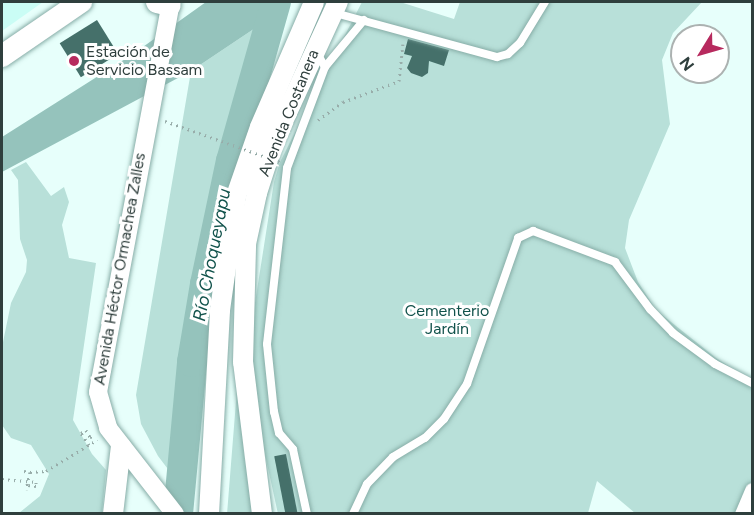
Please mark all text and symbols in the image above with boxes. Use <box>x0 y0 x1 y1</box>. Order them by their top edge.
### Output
north arrow <box>670 24 730 84</box>
place label: Estación de Servicio Bassam <box>86 42 202 80</box>
street label: Avenida Costanera <box>255 47 323 179</box>
text: N <box>676 53 698 75</box>
marker: Estación de Servicio Bassam <box>67 54 81 68</box>
street label: Avenida Héctor Ormachea Zalles <box>90 151 150 387</box>
water label: Río Choqueyapu <box>189 187 235 323</box>
park label: Cementerio Jardín <box>405 301 489 339</box>

